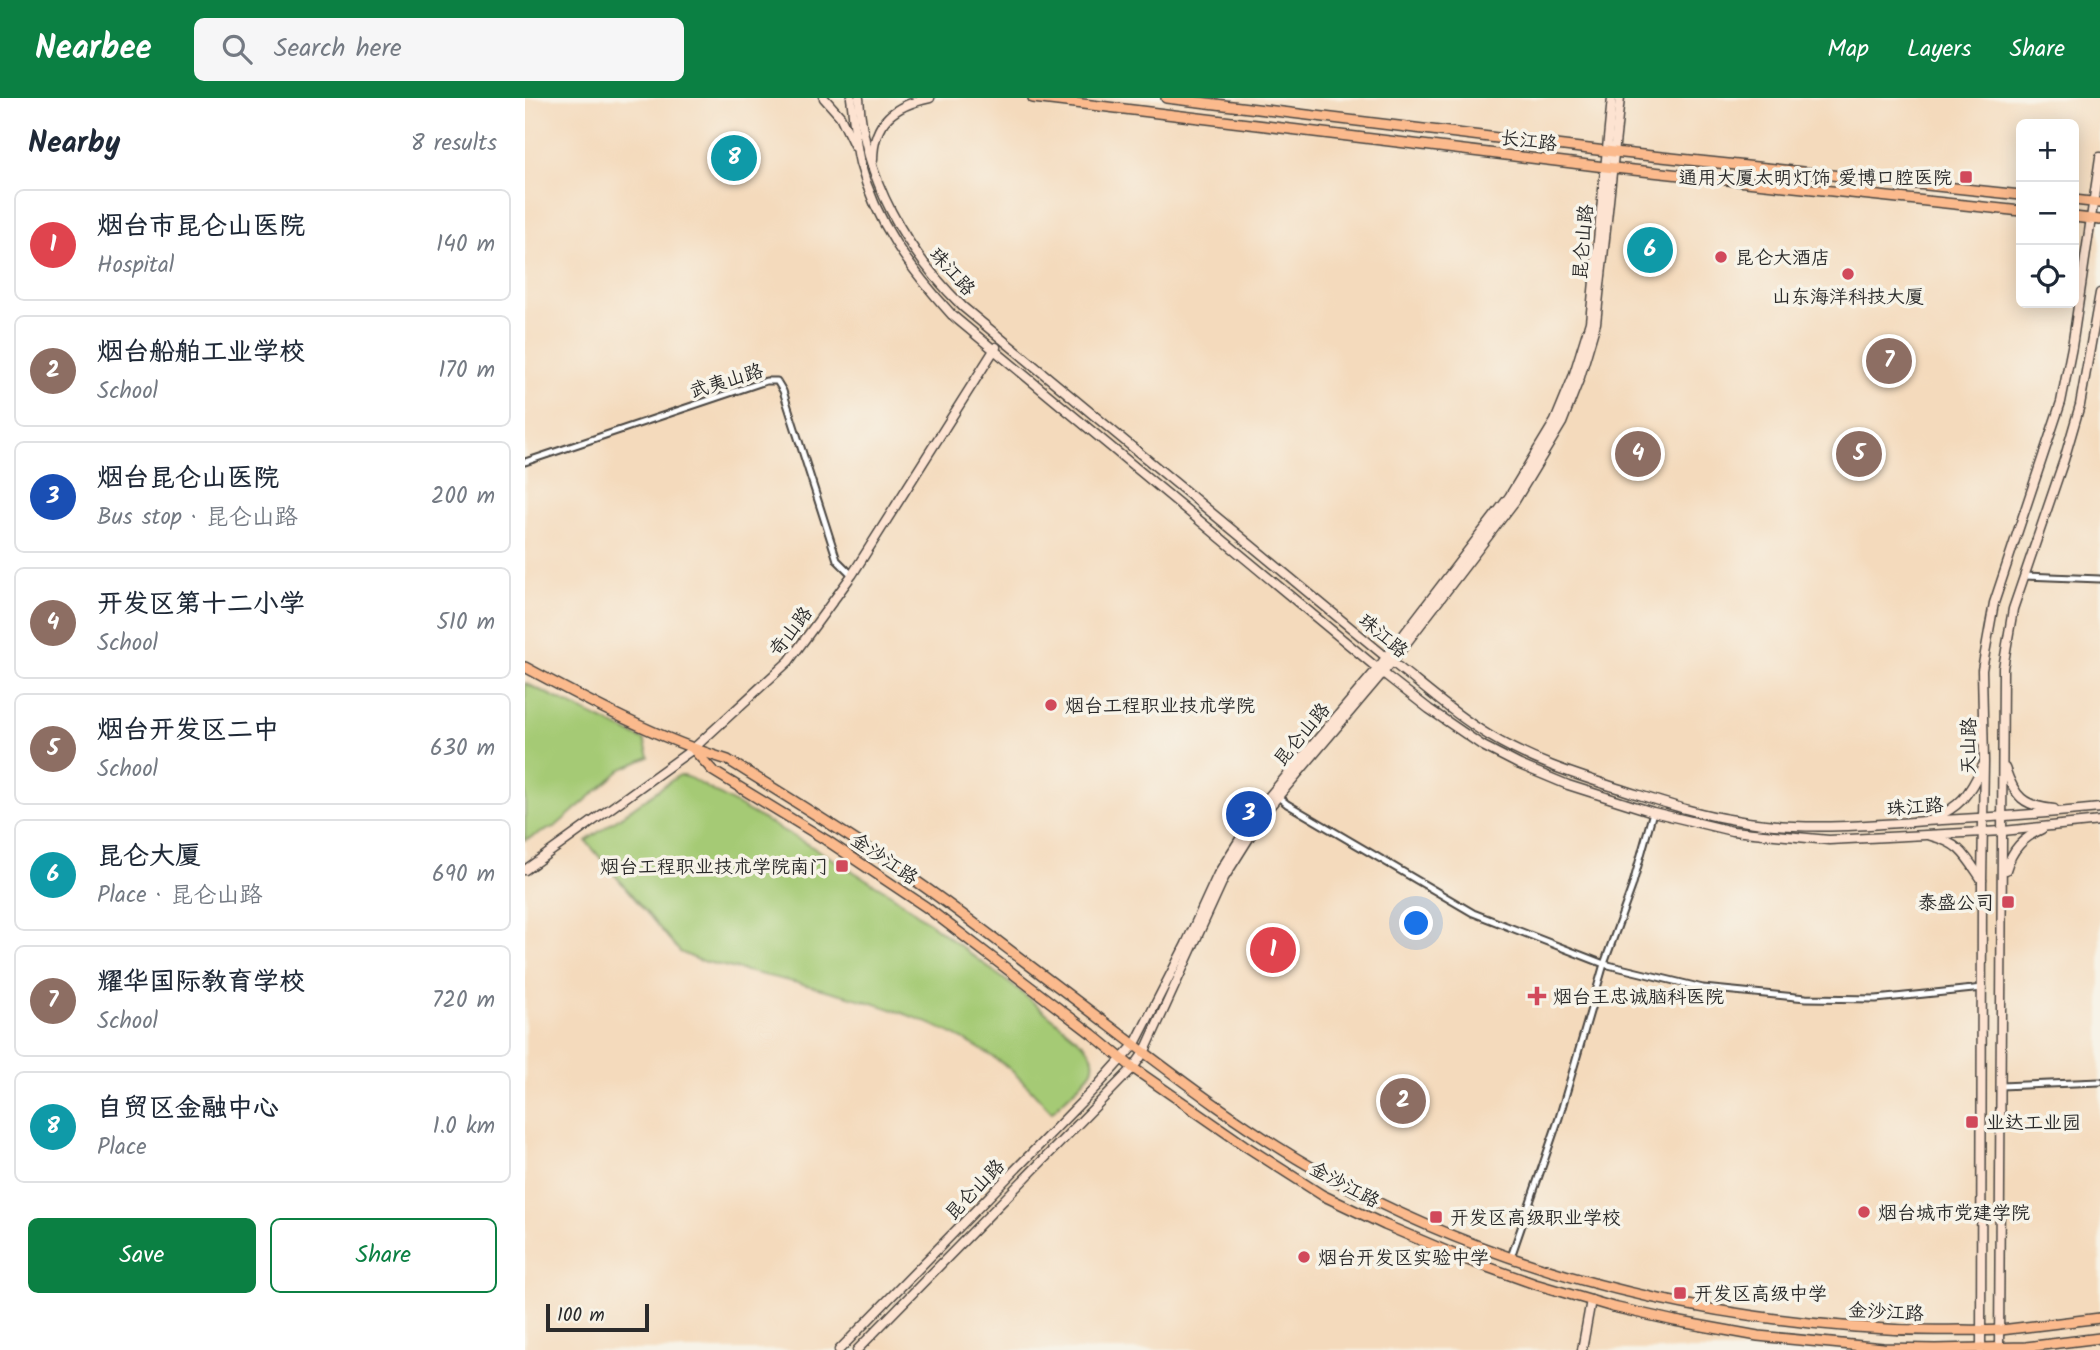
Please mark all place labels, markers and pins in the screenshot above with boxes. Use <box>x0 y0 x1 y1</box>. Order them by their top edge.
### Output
pin: 8 <box>711 132 757 184</box>
place label: 通用大厦太明灯饰 爱博口腔医院 <box>1678 164 1952 194</box>
marker: 通用大厦太明灯饰 爱博口腔医院 <box>1958 169 1974 185</box>
pin: 6 <box>1627 224 1673 276</box>
place label: 昆仑大酒店 <box>1735 244 1830 274</box>
marker: 昆仑大酒店 <box>1713 249 1729 265</box>
marker: 山东海洋科技大厦 <box>1840 266 1856 282</box>
place label: 山东海洋科技大厦 <box>1772 283 1924 313</box>
pin: 7 <box>1866 335 1912 387</box>
pin: 4 <box>1615 428 1661 480</box>
pin: 5 <box>1836 428 1882 480</box>
place label: 烟台工程职业技术学院 <box>1065 692 1255 722</box>
marker: 烟台工程职业技术学院 <box>1043 697 1059 713</box>
pin: 3 <box>1226 788 1272 840</box>
place label: 烟台工程职业技术学院南门 <box>600 853 828 883</box>
marker: 烟台工程职业技术学院南门 <box>834 858 850 874</box>
place label: 泰盛公司 <box>1918 889 1994 919</box>
marker: 泰盛公司 <box>2000 894 2016 910</box>
pin: 1 <box>1250 924 1296 976</box>
place label: 烟台王忠诚脑科医院 <box>1553 983 1724 1013</box>
marker: 烟台王忠诚脑科医院 <box>1527 986 1547 1006</box>
pin: 2 <box>1380 1075 1426 1127</box>
place label: 业达工业园 <box>1986 1109 2081 1139</box>
marker: 业达工业园 <box>1964 1114 1980 1130</box>
place label: 烟台城市党建学院 <box>1878 1199 2030 1229</box>
place label: 开发区高级职业学校 <box>1450 1204 1621 1234</box>
marker: 烟台城市党建学院 <box>1856 1204 1872 1220</box>
marker: 开发区高级职业学校 <box>1428 1209 1444 1225</box>
place label: 烟台开发区实验中学 <box>1318 1244 1489 1274</box>
marker: 烟台开发区实验中学 <box>1296 1249 1312 1265</box>
place label: 开发区高级中学 <box>1694 1280 1827 1310</box>
marker: 开发区高级中学 <box>1672 1285 1688 1301</box>

